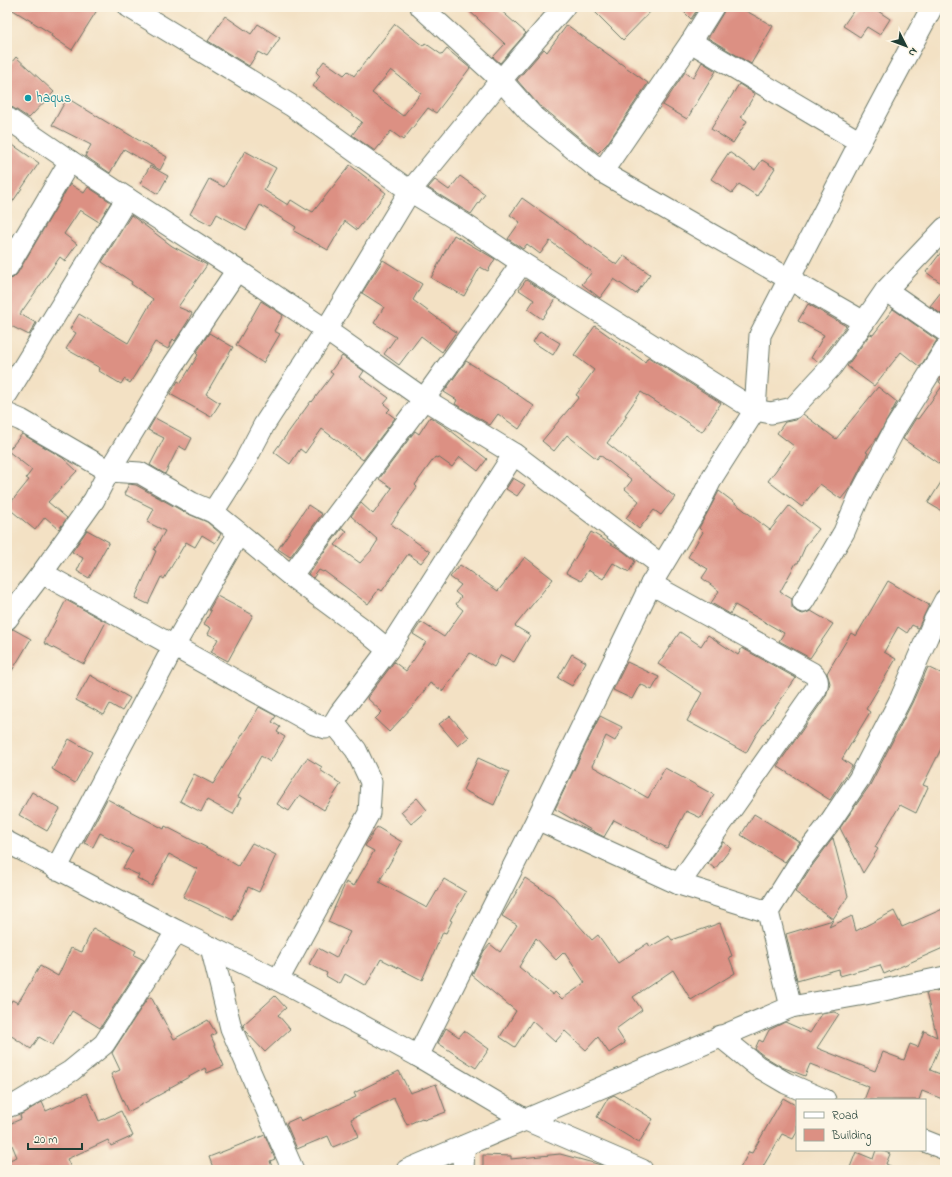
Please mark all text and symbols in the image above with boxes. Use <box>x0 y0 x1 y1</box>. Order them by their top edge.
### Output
north arrow <box>886 26 926 66</box>
text: N <box>904 44 921 60</box>
place label: haqus <box>36 88 71 109</box>
marker: haqus <box>23 93 33 103</box>
legend <box>796 1099 926 1151</box>
text: Road <box>832 1107 858 1125</box>
scale bar <box>28 1125 82 1151</box>
text: Building <box>831 1127 871 1146</box>
text: 20 m <box>34 1131 57 1149</box>

